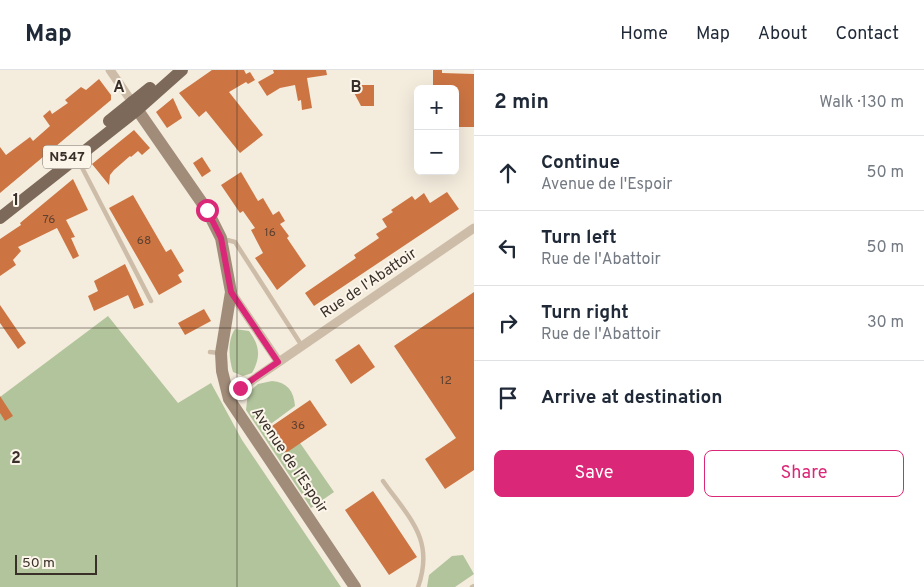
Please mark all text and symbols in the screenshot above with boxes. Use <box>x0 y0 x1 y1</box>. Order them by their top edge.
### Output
text: Map <box>25 20 72 50</box>
text: Home <box>620 23 668 46</box>
text: Map <box>696 23 730 46</box>
text: About <box>758 23 807 46</box>
text: Contact <box>835 23 899 46</box>
text: A <box>113 78 125 98</box>
text: B <box>350 78 362 98</box>
map controls <box>414 85 459 175</box>
button: + <box>414 85 459 130</box>
text: 2 min <box>494 89 549 116</box>
text: Walk · 130 m <box>819 93 904 113</box>
button: − <box>414 130 459 175</box>
road number: N547 <box>43 145 91 168</box>
text: Continue <box>541 151 620 175</box>
icon: ahead <box>494 159 522 187</box>
text: 50 m <box>867 163 904 183</box>
text: Avenue de l'Espoir <box>541 175 673 195</box>
text: 1 <box>13 191 19 211</box>
route start <box>196 199 219 222</box>
house number: 76 <box>43 212 55 228</box>
house number: 16 <box>264 225 276 241</box>
text: Turn left <box>541 226 617 250</box>
house number: 68 <box>137 233 151 249</box>
icon: left <box>494 234 522 262</box>
text: 50 m <box>867 238 904 258</box>
street label: Rue de l'Abattoir <box>317 245 421 323</box>
text: Rue de l'Abattoir <box>541 250 661 270</box>
text: Turn right <box>541 301 629 325</box>
icon: right <box>494 309 522 337</box>
text: 30 m <box>867 313 904 333</box>
text: Rue de l'Abattoir <box>541 325 661 345</box>
house number: 12 <box>440 373 452 389</box>
route end <box>229 377 252 400</box>
icon: arrive <box>494 384 522 412</box>
text: Arrive at destination <box>541 386 722 410</box>
street label: Avenue de l'Espoir <box>247 405 331 518</box>
house number: 36 <box>291 418 305 434</box>
text: 2 <box>11 449 21 469</box>
button: Save <box>494 450 694 497</box>
button: Share <box>704 450 904 497</box>
scale bar <box>15 552 98 575</box>
text: 50 m <box>22 555 55 572</box>

